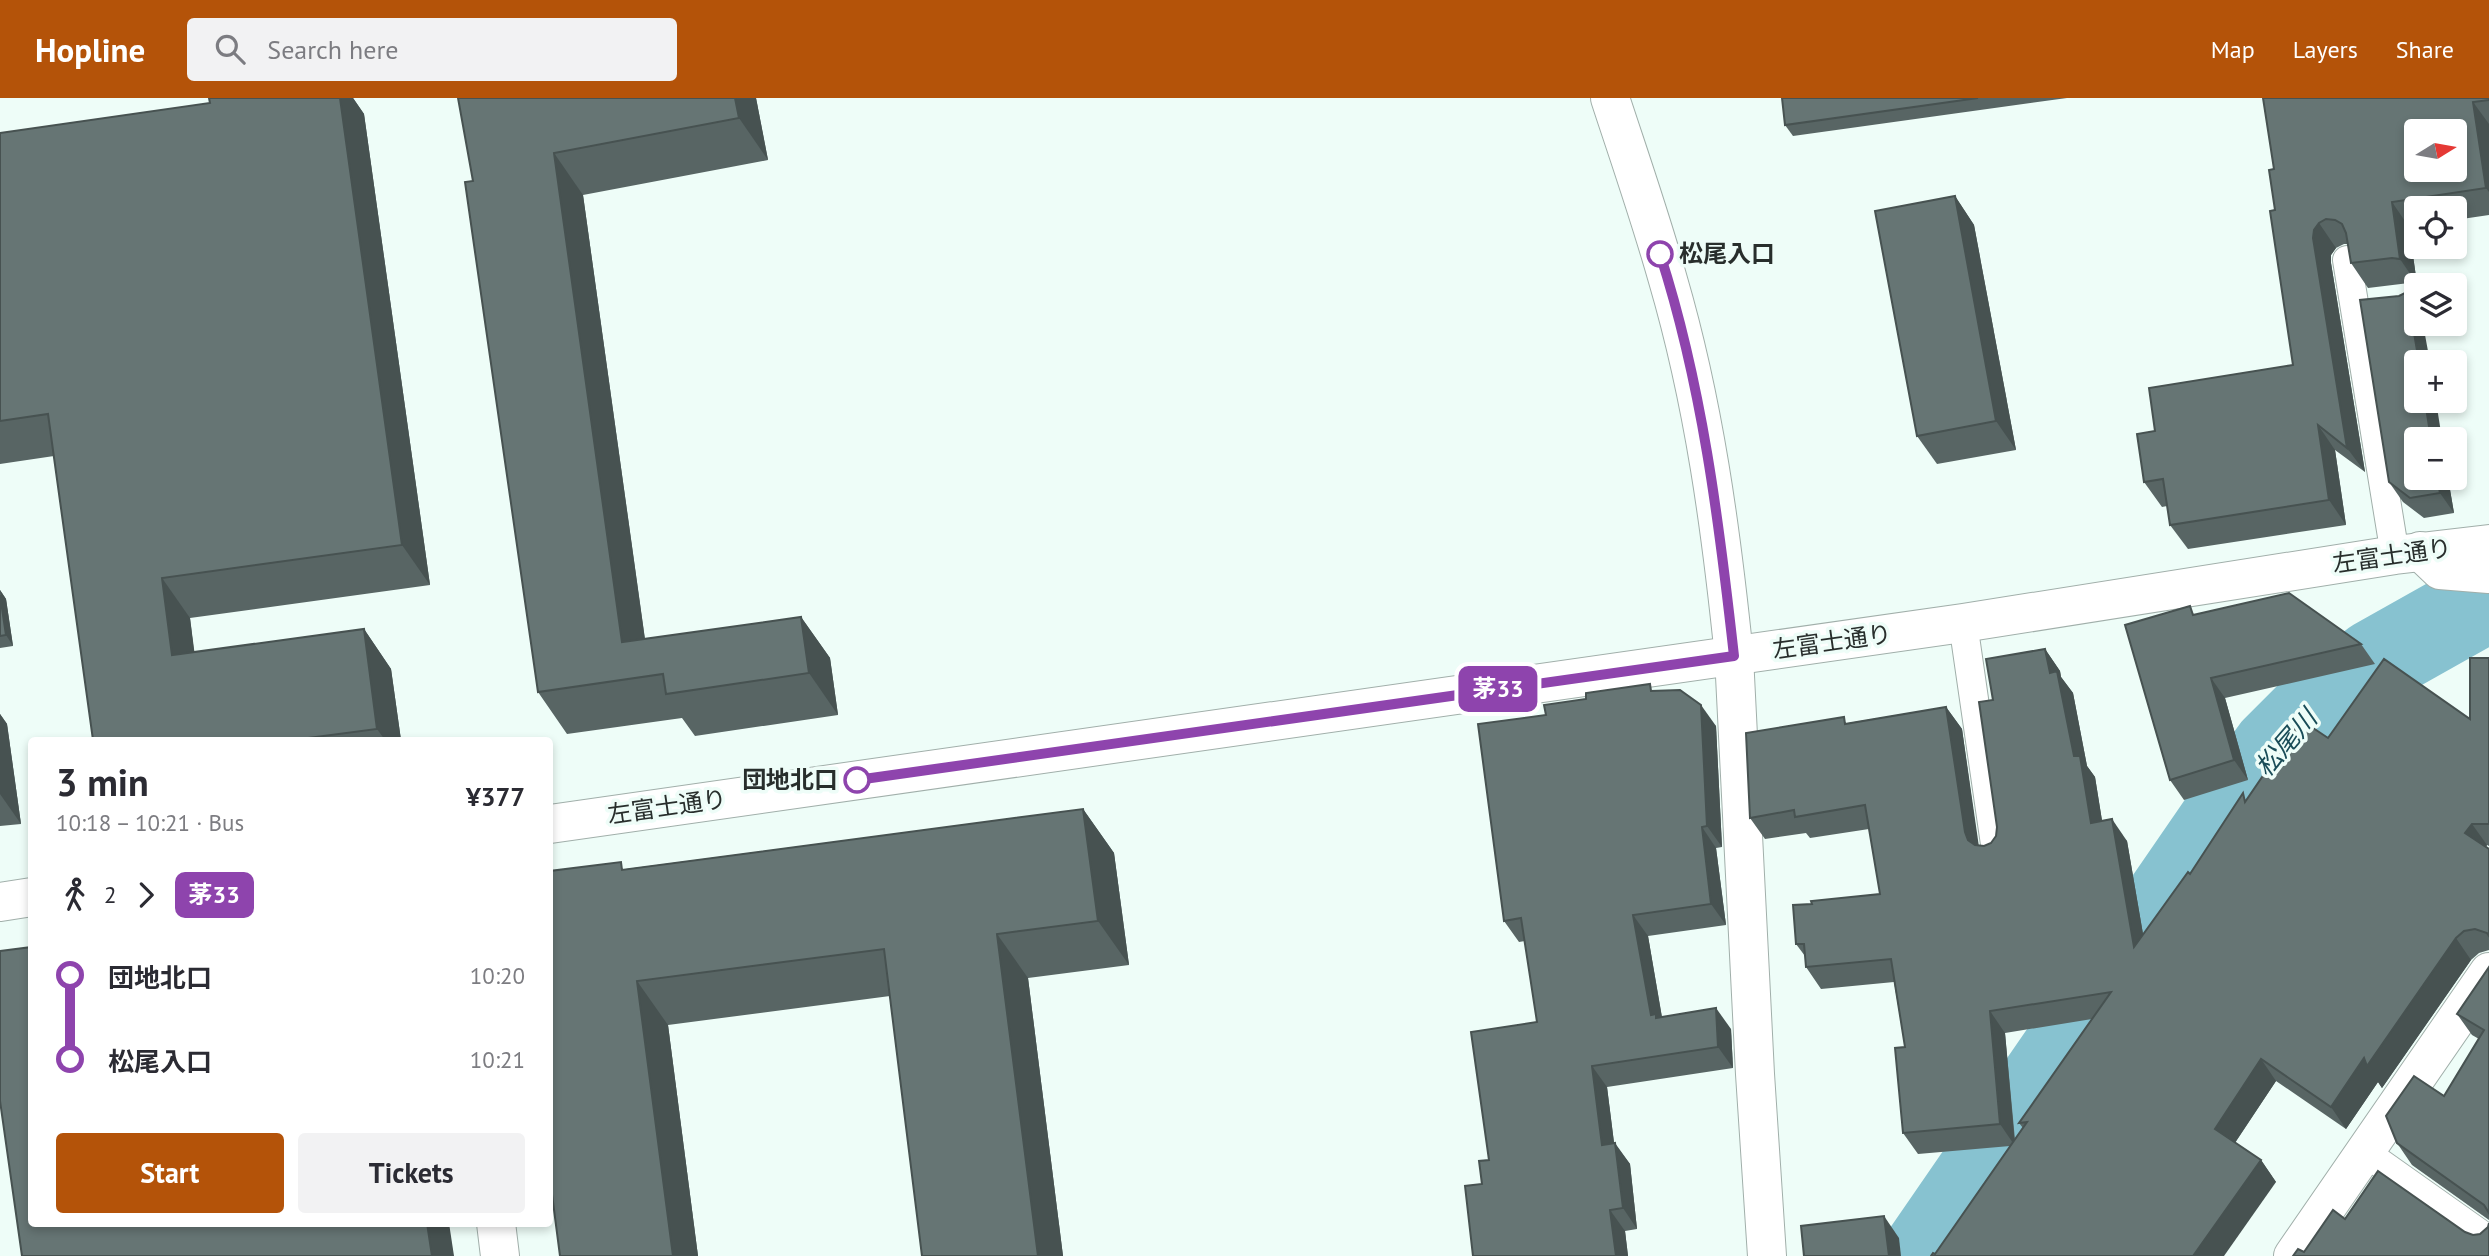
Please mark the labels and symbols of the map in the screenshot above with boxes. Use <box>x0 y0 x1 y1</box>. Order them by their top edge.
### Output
north arrow <box>2404 119 2468 182</box>
place label: 松尾入口 <box>1679 238 1775 269</box>
marker: 松尾入口 <box>1647 241 1673 267</box>
street label: 左富士通り <box>2330 532 2454 579</box>
street label: 左富士通り <box>1770 618 1894 665</box>
line badge: 茅33 <box>1458 666 1538 712</box>
water label: 松尾川 <box>2248 700 2326 783</box>
place label: 団地北口 <box>742 764 838 795</box>
marker: 団地北口 <box>844 767 870 793</box>
street label: 左富士通り <box>605 783 729 830</box>

